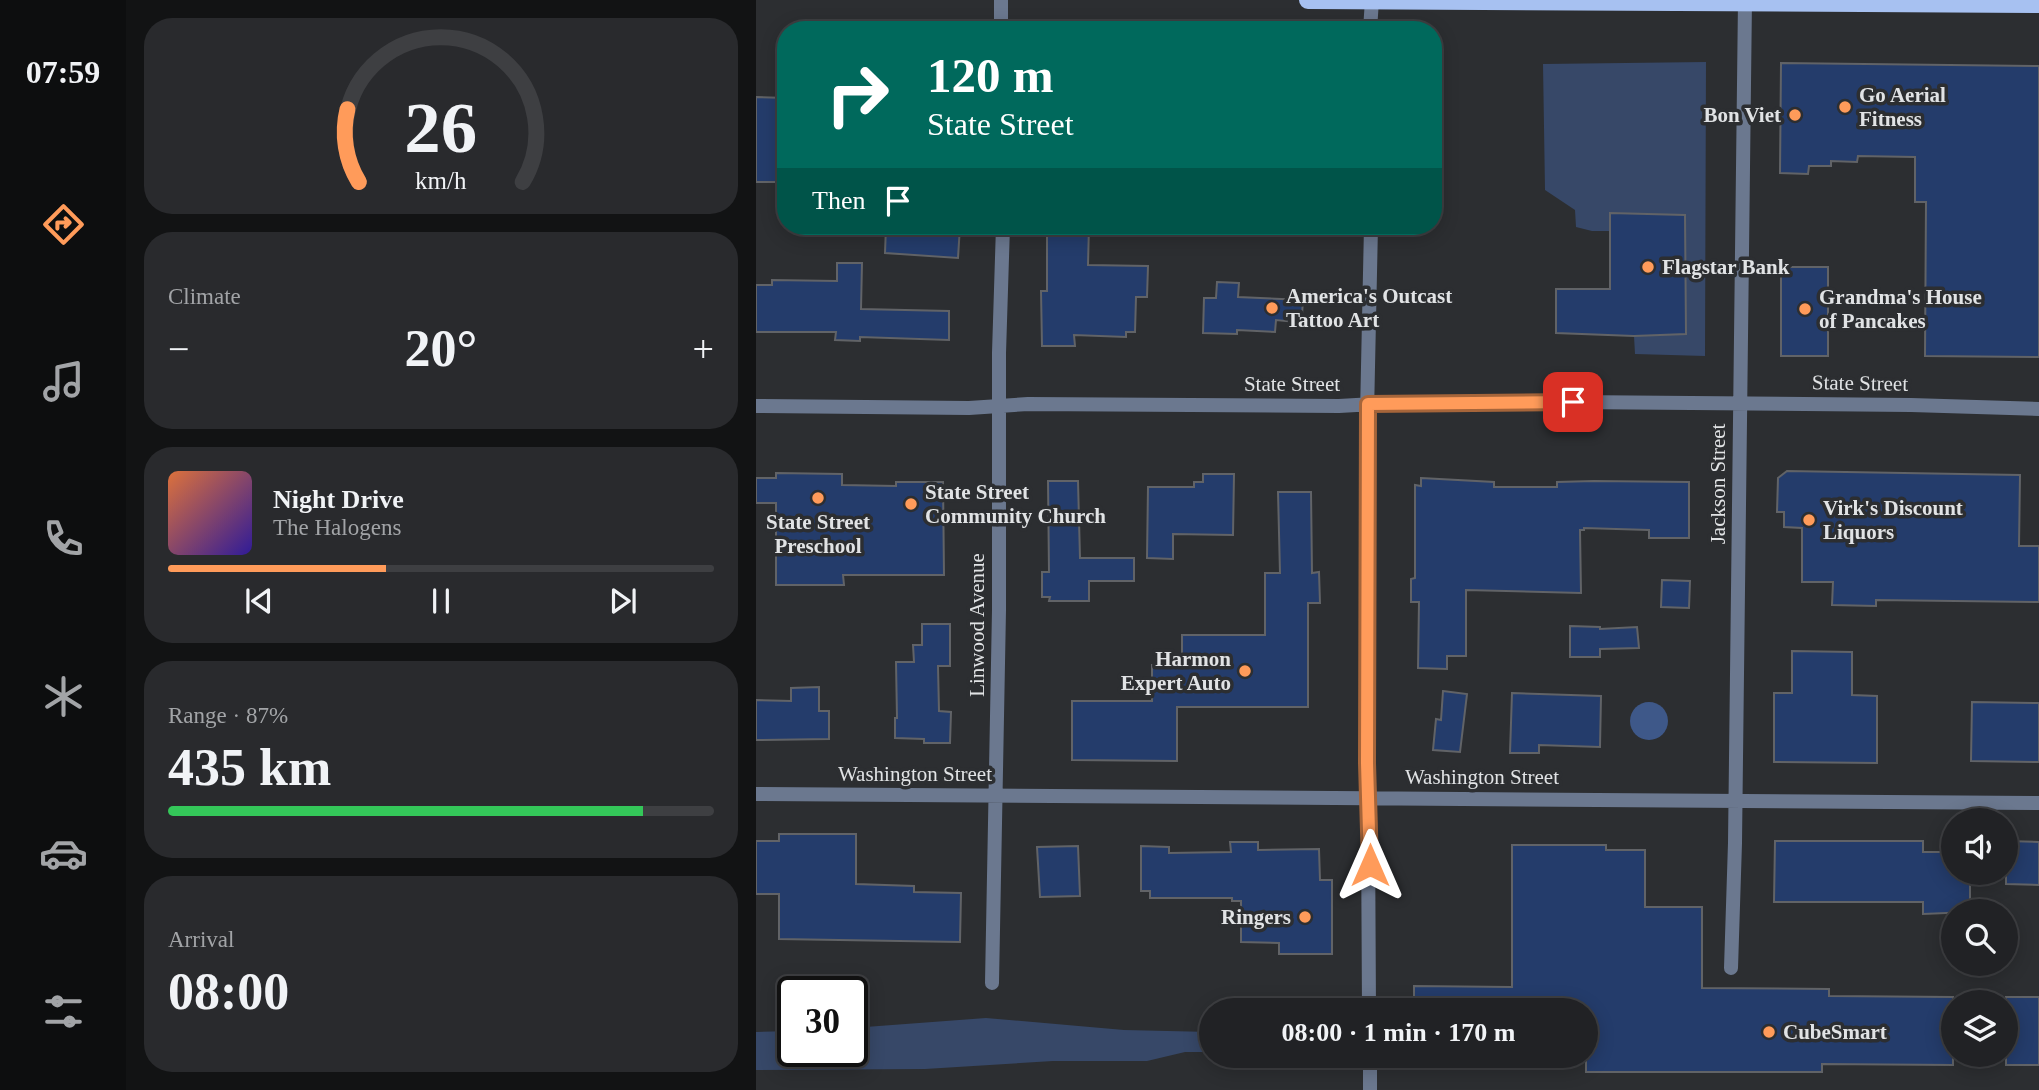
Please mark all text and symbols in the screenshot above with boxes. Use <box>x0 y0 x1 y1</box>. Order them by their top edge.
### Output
text: 120 m <box>927 48 1054 103</box>
icon: right <box>812 49 903 140</box>
text: 07:59 <box>26 54 100 90</box>
place label: Go Aerial Fitness <box>1859 83 1946 131</box>
text: 26 <box>405 88 477 169</box>
marker: Go Aerial Fitness <box>1837 99 1853 115</box>
place label: Bon Viet <box>1703 103 1781 127</box>
text: State Street <box>927 106 1074 142</box>
marker: Bon Viet <box>1787 107 1803 123</box>
text: km/h <box>415 167 467 194</box>
icon: arrive <box>879 182 917 220</box>
text: Then <box>812 186 865 215</box>
icon: directions <box>39 200 88 249</box>
place label: Flagstar Bank <box>1662 255 1790 279</box>
marker: Flagstar Bank <box>1640 259 1656 275</box>
text: Climate <box>168 284 241 309</box>
place label: America's Outcast Tattoo Art <box>1286 284 1452 332</box>
place label: Grandma's House of Pancakes <box>1819 285 1982 333</box>
marker: America's Outcast Tattoo Art <box>1264 300 1280 316</box>
marker: Grandma's House of Pancakes <box>1797 301 1813 317</box>
text: 20° <box>405 320 477 377</box>
text: − <box>168 328 189 370</box>
text: + <box>693 328 714 370</box>
icon: music <box>39 357 88 406</box>
street label: State Street <box>1812 370 1908 396</box>
street label: State Street <box>1244 372 1340 396</box>
pin <box>1543 372 1603 432</box>
icon: arrive <box>1554 383 1592 421</box>
street label: Jackson Street <box>1706 423 1730 544</box>
place label: State Street Community Church <box>925 480 1106 528</box>
text: Night Drive <box>273 485 404 514</box>
marker: State Street Preschool <box>810 490 826 506</box>
marker: State Street Community Church <box>903 496 919 512</box>
place label: Virk's Discount Liquors <box>1823 496 1963 544</box>
place label: State Street Preschool <box>766 510 870 558</box>
marker: Virk's Discount Liquors <box>1801 512 1817 528</box>
icon: phone <box>39 514 88 563</box>
text: The Halogens <box>273 515 401 540</box>
street label: Linwood Avenue <box>965 553 989 697</box>
icon: previous <box>240 582 278 620</box>
icon: pause <box>422 582 460 620</box>
icon: next <box>604 582 642 620</box>
place label: Harmon Expert Auto <box>1121 647 1231 695</box>
marker: Harmon Expert Auto <box>1237 663 1253 679</box>
icon: climate <box>39 672 88 721</box>
text: Range · 87% <box>168 703 288 728</box>
text: 435 km <box>168 739 331 796</box>
street label: Washington Street <box>838 762 992 786</box>
street label: Washington Street <box>1405 765 1559 789</box>
map controls <box>1941 808 2018 1067</box>
button: sound <box>1941 808 2018 885</box>
position arrow <box>1333 828 1407 902</box>
icon: car <box>39 829 88 878</box>
button: search <box>1941 899 2018 976</box>
place label: Ringers <box>1221 905 1291 929</box>
marker: Ringers <box>1297 909 1313 925</box>
text: Arrival <box>168 927 234 952</box>
text: 08:00 <box>168 963 289 1020</box>
speed limit sign: 30 <box>777 976 868 1067</box>
icon: filters <box>39 987 88 1036</box>
button: layers <box>1941 990 2018 1067</box>
text: 08:00 · 1 min · 170 m <box>1282 1018 1516 1047</box>
place label: CubeSmart <box>1783 1020 1887 1044</box>
marker: CubeSmart <box>1761 1024 1777 1040</box>

